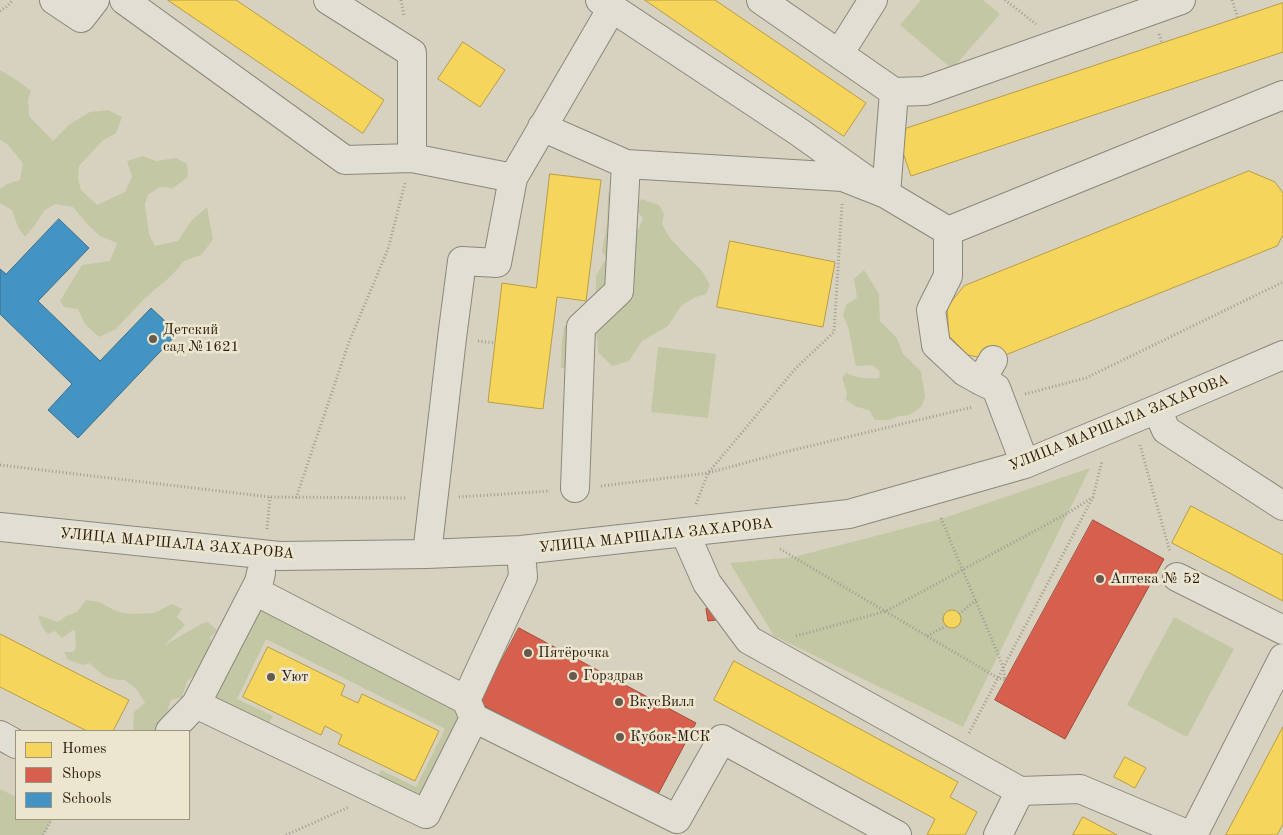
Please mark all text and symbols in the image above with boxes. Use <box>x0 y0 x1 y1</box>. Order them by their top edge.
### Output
place label: Детский сад №1621 <box>163 321 239 356</box>
marker: Детский сад №1621 <box>147 333 159 345</box>
street label: УЛИЦА МАРШАЛА ЗАХАРОВА <box>1007 371 1231 475</box>
street label: УЛИЦА МАРШАЛА ЗАХАРОВА <box>538 515 774 557</box>
street label: УЛИЦА МАРШАЛА ЗАХАРОВА <box>59 525 295 563</box>
place label: Аптека № 52 <box>1110 570 1200 588</box>
marker: Аптека № 52 <box>1094 573 1106 585</box>
place label: Пятёрочка <box>538 644 609 662</box>
marker: Пятёрочка <box>522 647 534 659</box>
place label: Горздрав <box>583 667 643 685</box>
place label: Уют <box>281 668 308 686</box>
marker: Горздрав <box>567 670 579 682</box>
marker: Уют <box>265 671 277 683</box>
place label: ВкусВилл <box>629 693 694 711</box>
marker: ВкусВилл <box>613 696 625 708</box>
place label: Кубок-МСК <box>630 728 710 746</box>
legend <box>15 730 190 820</box>
marker: Кубок-МСК <box>614 731 626 743</box>
text: Homes <box>62 742 107 757</box>
text: Shops <box>62 767 101 782</box>
text: Schools <box>62 792 111 807</box>

